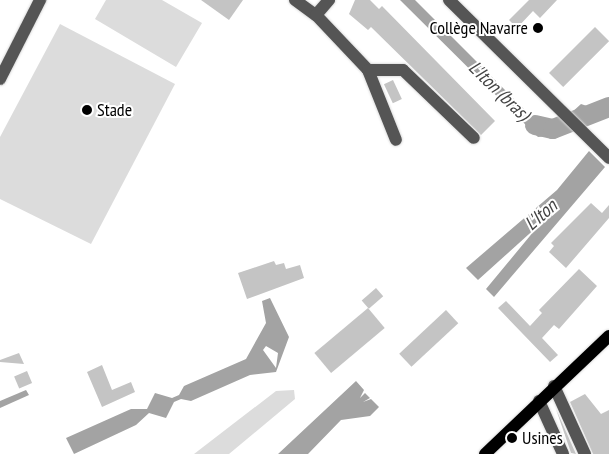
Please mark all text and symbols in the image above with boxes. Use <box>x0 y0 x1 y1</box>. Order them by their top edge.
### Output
place label: Collège Navarre <box>429 17 528 39</box>
marker: Collège Navarre <box>532 22 544 34</box>
water label: L'Iton (bras) <box>464 56 534 126</box>
place label: Stade <box>97 99 132 121</box>
marker: Stade <box>81 104 93 116</box>
water label: L'Iton <box>520 195 562 235</box>
place label: Usines <box>522 427 563 449</box>
marker: Usines <box>506 432 518 444</box>

